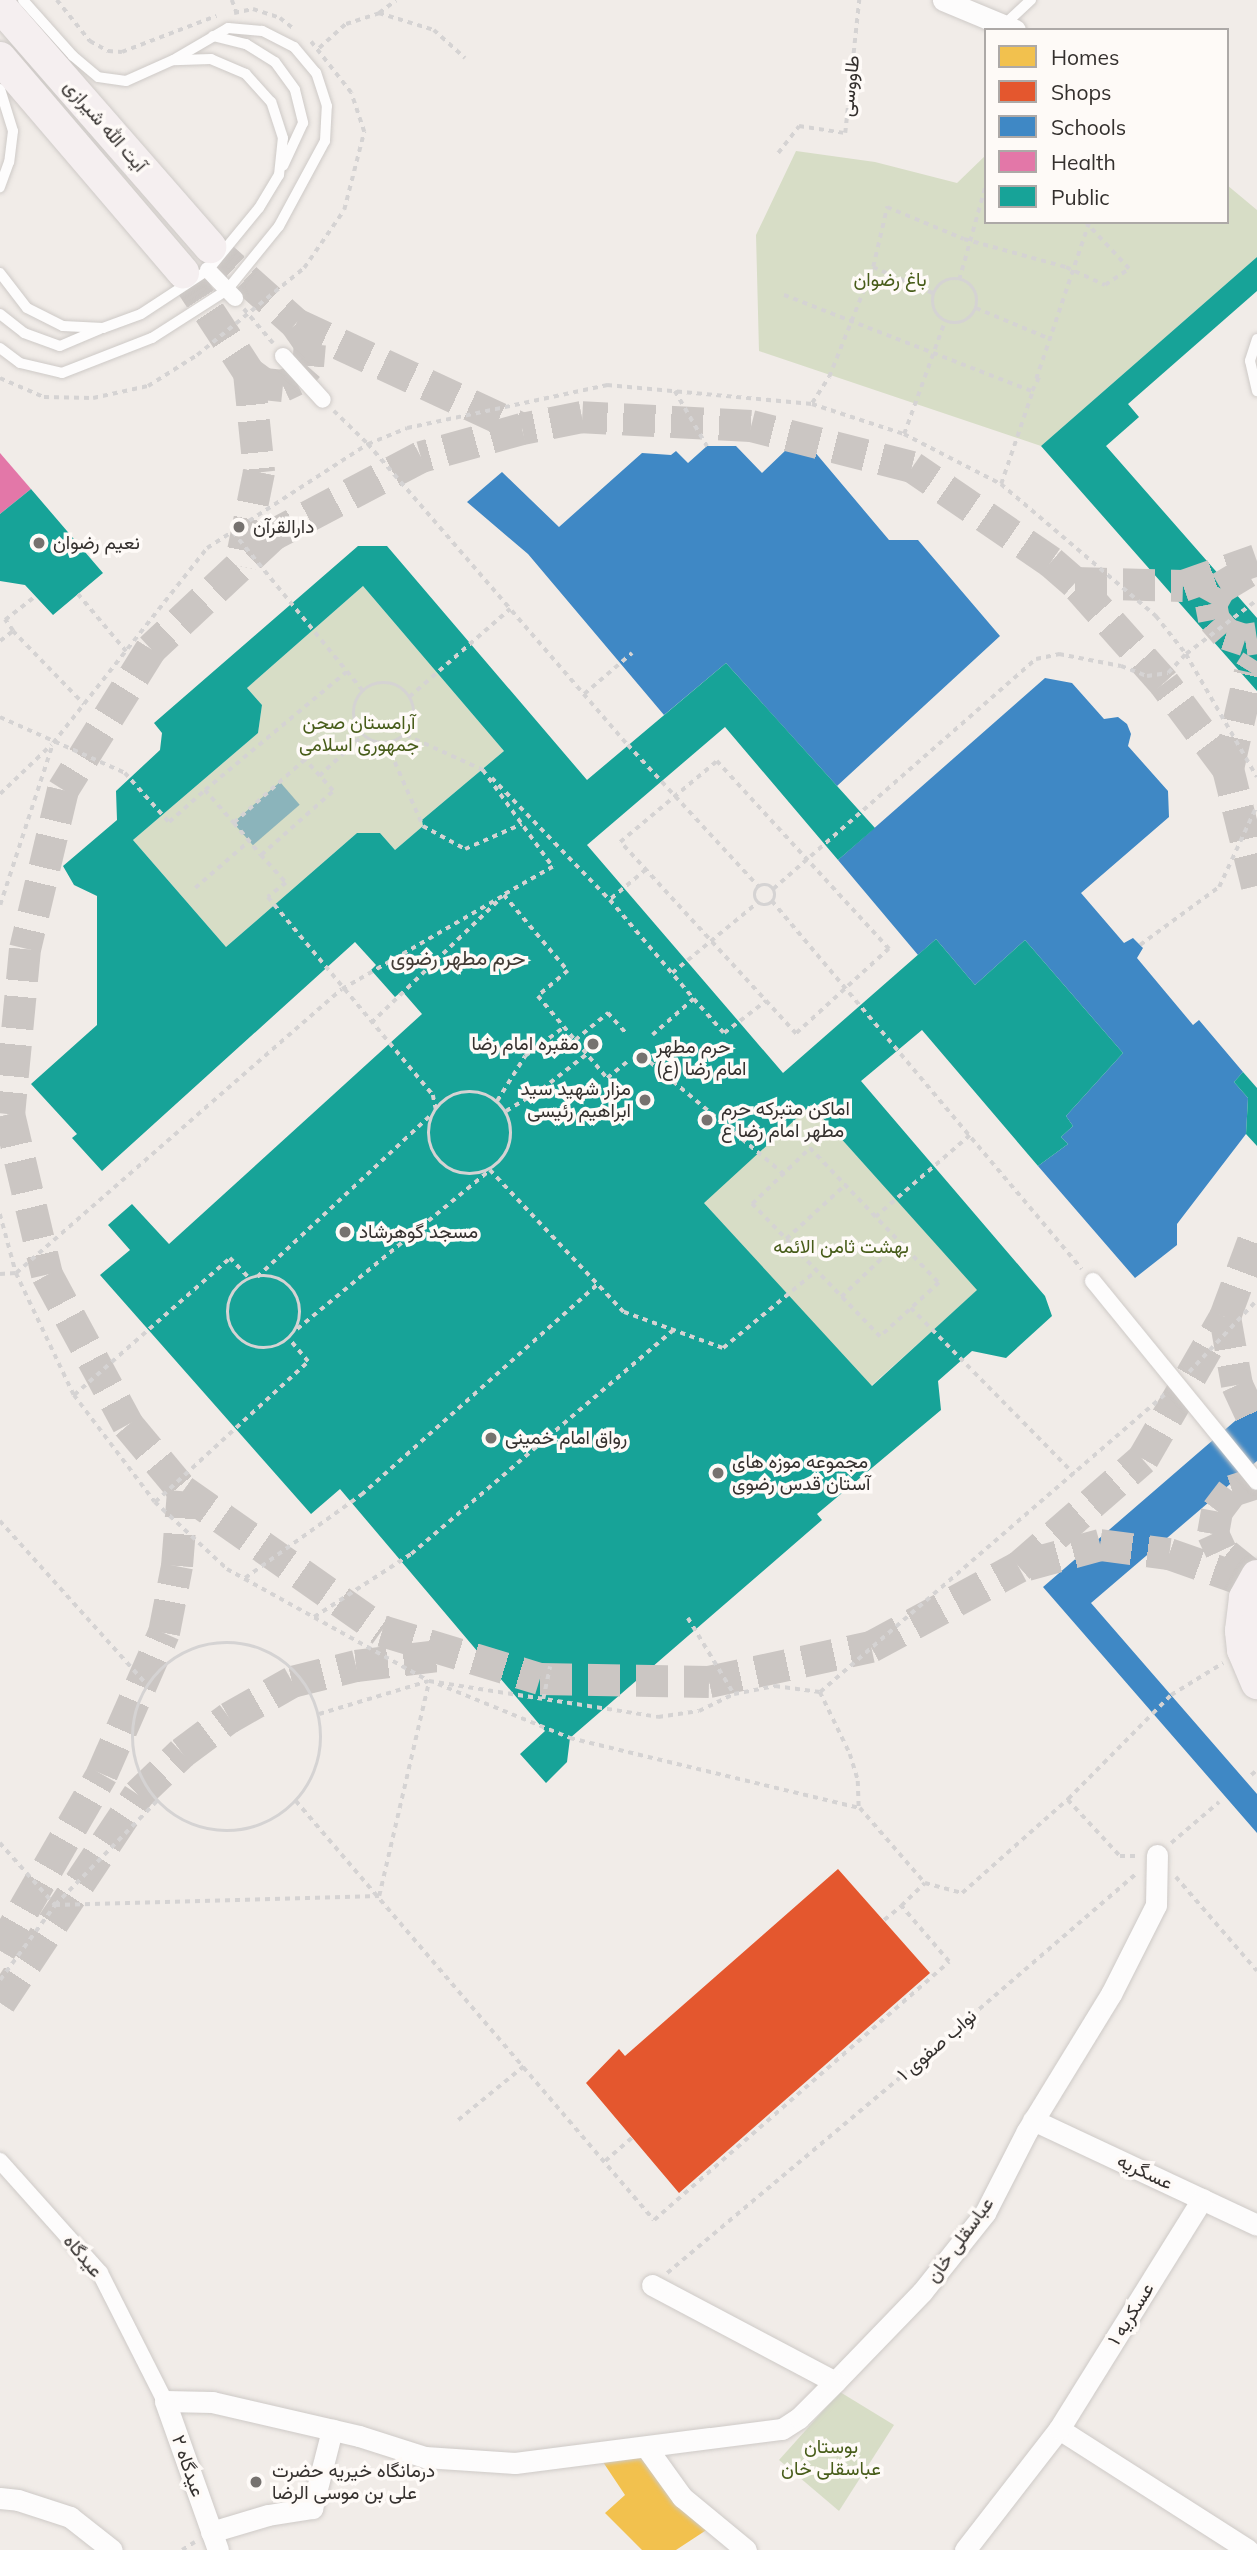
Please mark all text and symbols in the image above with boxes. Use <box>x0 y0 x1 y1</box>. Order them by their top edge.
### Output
legend <box>984 28 1229 224</box>
text: Homes <box>1051 44 1119 70</box>
street label: طاووسی <box>835 54 865 118</box>
street label: آیت الله شیرازی <box>59 75 151 177</box>
text: Shops <box>1051 79 1111 105</box>
text: Schools <box>1051 114 1126 140</box>
text: Health <box>1051 149 1116 175</box>
text: Public <box>1051 184 1110 210</box>
park label: باغ رضوان <box>853 269 927 291</box>
place label: دارالقرآن <box>253 516 314 538</box>
marker: دارالقرآن <box>231 519 247 535</box>
place label: نعیم رضوان <box>53 532 140 554</box>
marker: نعیم رضوان <box>31 535 47 551</box>
park label: آرامستان صحن جمهوری اسلامی <box>299 712 419 756</box>
district label: حرم مطهر رضوی <box>390 944 526 970</box>
place label: مقبره امام رضا <box>472 1033 579 1055</box>
marker: مقبره امام رضا <box>585 1036 601 1052</box>
place label: حرم مطهر امام رضا (ع) <box>656 1036 746 1080</box>
marker: حرم مطهر امام رضا (ع) <box>634 1050 650 1066</box>
place label: مزار شهید سید ابراهیم رئیسی <box>521 1078 631 1122</box>
marker: مزار شهید سید ابراهیم رئیسی <box>637 1092 653 1108</box>
place label: اماکن متبرکه حرم مطهر امام رضا ع <box>721 1098 850 1142</box>
marker: اماکن متبرکه حرم مطهر امام رضا ع <box>699 1112 715 1128</box>
place label: مسجد گوهرشاد <box>359 1221 478 1243</box>
marker: مسجد گوهرشاد <box>337 1224 353 1240</box>
park label: بهشت ثامن الائمه <box>773 1236 909 1258</box>
place label: رواق امام خمینی <box>505 1427 627 1449</box>
marker: رواق امام خمینی <box>483 1430 499 1446</box>
place label: مجموعه موزه های آستان قدس رضوی <box>732 1451 870 1495</box>
marker: مجموعه موزه های آستان قدس رضوی <box>710 1465 726 1481</box>
street label: نواب صفوی ۱ <box>893 2004 981 2086</box>
street label: عسگریه <box>1114 2149 1176 2195</box>
street label: عباسقلی خان <box>921 2193 999 2287</box>
street label: عیدگاه <box>59 2230 107 2282</box>
street label: عسکریه ۱ <box>1103 2279 1159 2349</box>
street label: عیدگاه ۲ <box>167 2432 209 2500</box>
park label: بوستان عباسقلی خان <box>781 2436 881 2480</box>
place label: درمانگاه خیریه حضرت علی بن موسی الرضا <box>272 2460 435 2504</box>
marker: درمانگاه خیریه حضرت علی بن موسی الرضا <box>246 2472 266 2492</box>

